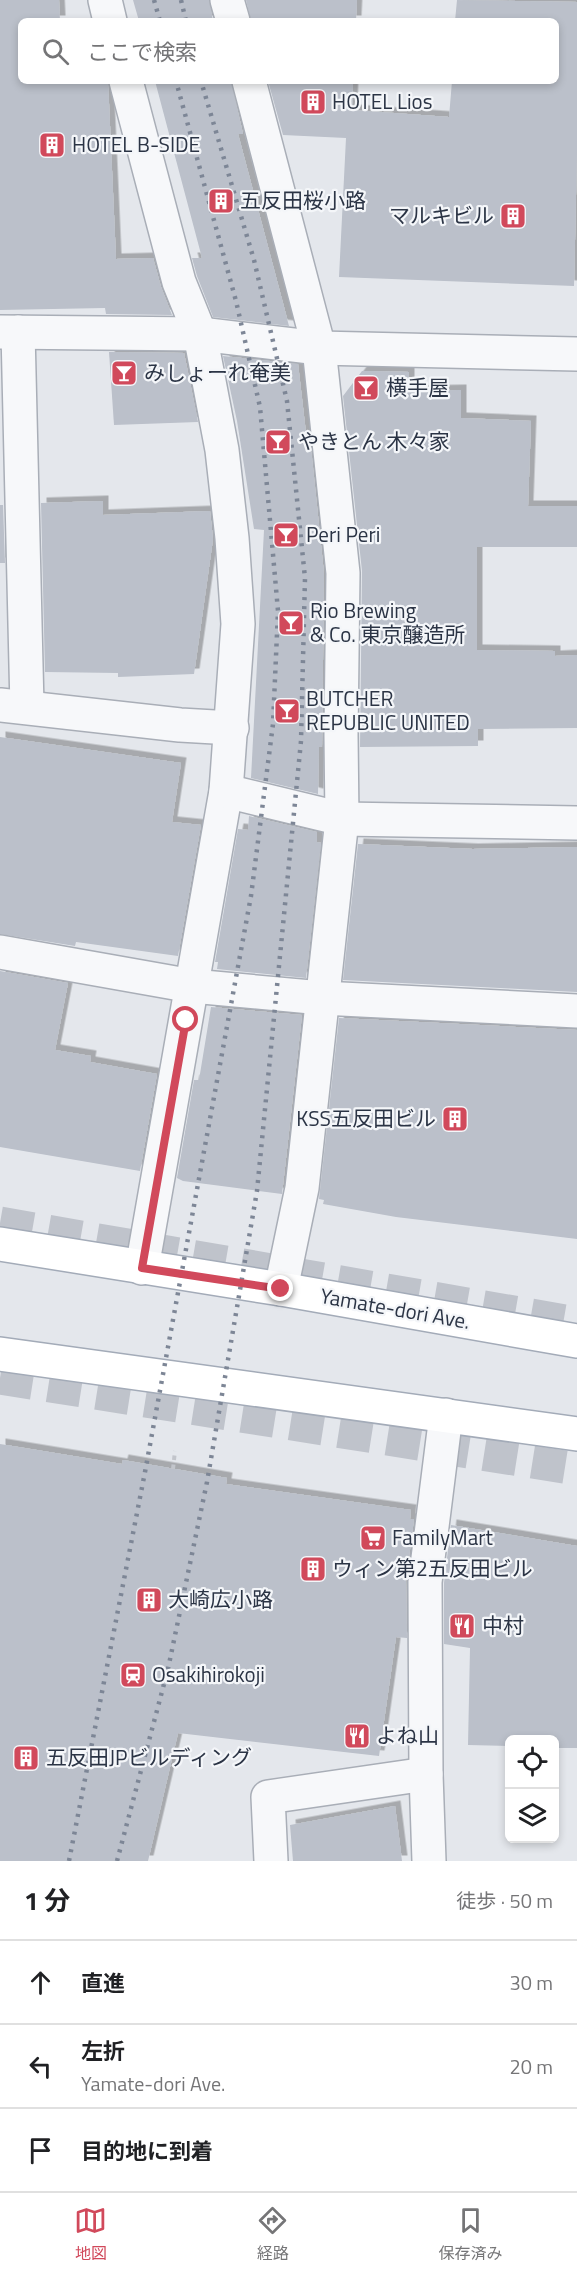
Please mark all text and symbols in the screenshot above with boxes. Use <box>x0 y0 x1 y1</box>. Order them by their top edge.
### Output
search box <box>18 18 559 84</box>
icon: search <box>39 35 72 68</box>
text: ここで検索 <box>87 35 197 69</box>
place label: HOTEL Lios <box>332 85 432 117</box>
building icon: HOTEL Lios <box>298 87 328 117</box>
place label: HOTEL B-SIDE <box>72 128 200 160</box>
building icon: HOTEL B-SIDE <box>37 130 67 160</box>
place label: 五反田桜小路 <box>240 184 366 216</box>
building icon: 五反田桜小路 <box>206 186 236 216</box>
place label: マルキビル <box>389 199 494 231</box>
building icon: マルキビル <box>498 201 528 231</box>
place label: みしょーれ奄美 <box>144 356 291 388</box>
bar icon: みしょーれ奄美 <box>109 358 139 388</box>
place label: 横手屋 <box>386 371 449 403</box>
bar icon: 横手屋 <box>351 373 381 403</box>
place label: やきとん 木々家 <box>298 425 450 457</box>
bar icon: やきとん 木々家 <box>263 427 293 457</box>
place label: Peri Peri <box>306 518 380 550</box>
bar icon: Peri Peri <box>271 520 301 550</box>
place label: Rio Brewing & Co. 東京醸造所 <box>310 594 466 650</box>
bar icon: Rio Brewing & Co. 東京醸造所 <box>276 608 306 638</box>
place label: BUTCHER REPUBLIC UNITED <box>306 682 470 738</box>
bar icon: BUTCHER REPUBLIC UNITED <box>272 696 302 726</box>
route start <box>172 1006 198 1032</box>
place label: KSS五反田ビル <box>296 1102 436 1134</box>
building icon: KSS五反田ビル <box>440 1104 470 1134</box>
route end <box>267 1275 293 1301</box>
street label: Yamate-dori Ave. <box>318 1279 473 1337</box>
place label: FamilyMart <box>392 1521 493 1553</box>
supermarket icon: FamilyMart <box>358 1523 388 1553</box>
place label: ウィン第2五反田ビル <box>332 1552 533 1584</box>
building icon: ウィン第2五反田ビル <box>298 1554 328 1584</box>
place label: 大崎広小路 <box>168 1583 273 1615</box>
building icon: 大崎広小路 <box>134 1585 164 1615</box>
place label: 中村 <box>482 1609 524 1641</box>
restaurant icon: 中村 <box>447 1611 477 1641</box>
place label: Osakihirokoji <box>152 1658 265 1690</box>
station icon: Osakihirokoji <box>118 1660 148 1690</box>
place label: よね山 <box>376 1719 439 1751</box>
restaurant icon: よね山 <box>342 1721 372 1751</box>
map controls <box>505 1735 559 1843</box>
button: locate <box>505 1735 559 1789</box>
place label: 五反田JPビルディング <box>46 1741 252 1773</box>
building icon: 五反田JPビルディング <box>11 1743 41 1773</box>
button: layers <box>505 1789 559 1843</box>
text: 1 分 <box>24 1881 70 1920</box>
text: 徒歩 · 50 m <box>456 1885 553 1916</box>
icon: ahead <box>24 1966 57 1999</box>
text: 直進 <box>81 1966 125 2000</box>
text: 30 m <box>509 1967 553 1998</box>
text: 左折 <box>81 2034 125 2068</box>
icon: left <box>24 2050 57 2083</box>
text: 20 m <box>509 2051 553 2082</box>
text: Yamate-dori Ave. <box>81 2068 225 2099</box>
icon: arrive <box>24 2134 57 2167</box>
text: 目的地に到着 <box>81 2134 213 2168</box>
tab: 地図 <box>74 2204 107 2265</box>
tab: 経路 <box>256 2204 289 2265</box>
tab: 保存済み <box>438 2204 502 2265</box>

